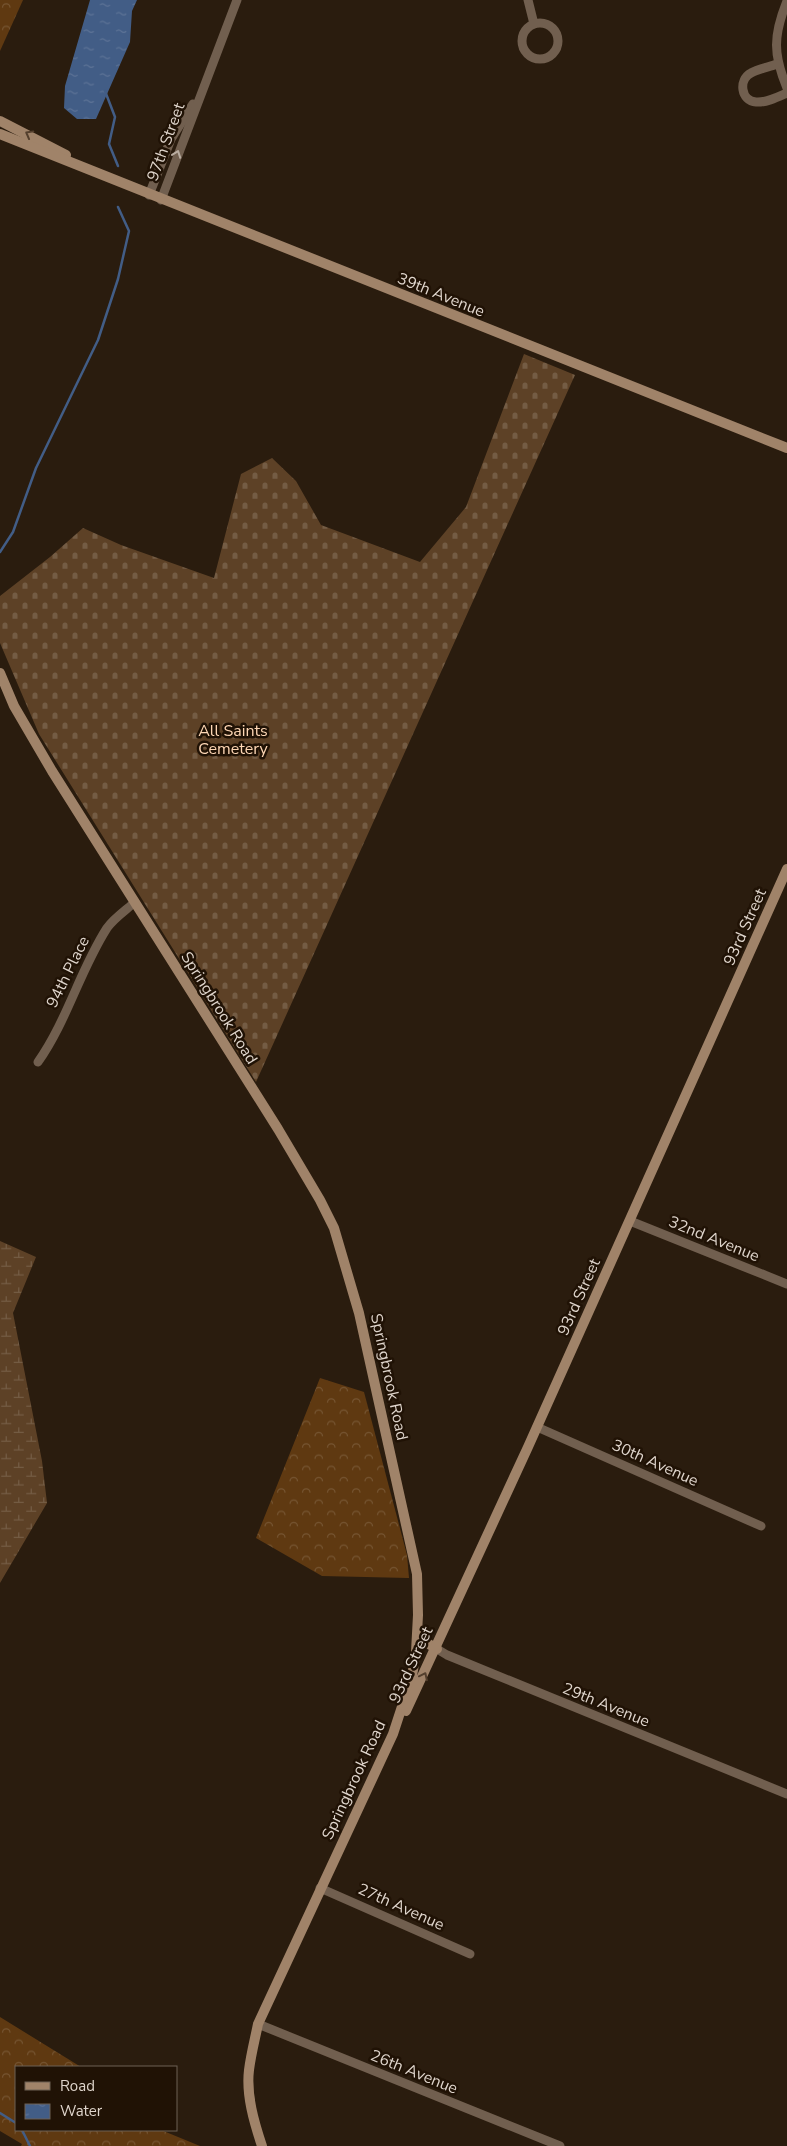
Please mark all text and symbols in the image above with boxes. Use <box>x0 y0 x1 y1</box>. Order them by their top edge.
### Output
street label: 97th Street <box>142 99 190 184</box>
one-way arrow <box>25 130 34 140</box>
one-way arrow <box>171 150 181 159</box>
street label: 39th Avenue <box>394 267 488 323</box>
park label: All Saints Cemetery <box>198 720 268 760</box>
street label: 93rd Street <box>718 885 772 969</box>
street label: 94th Place <box>41 933 95 1011</box>
street label: Springbrook Road <box>175 947 263 1069</box>
street label: 32nd Avenue <box>665 1211 763 1267</box>
street label: 93rd Street <box>552 1255 606 1339</box>
street label: Springbrook Road <box>365 1312 413 1442</box>
street label: 30th Avenue <box>608 1434 702 1492</box>
street label: 93rd Street <box>384 1623 438 1707</box>
one-way arrow <box>417 1672 428 1681</box>
street label: 29th Avenue <box>559 1677 653 1733</box>
street label: Springbrook Road <box>317 1717 391 1843</box>
street label: 27th Avenue <box>354 1878 448 1936</box>
street label: 26th Avenue <box>367 2044 461 2100</box>
legend <box>15 2066 178 2131</box>
text: Road <box>60 2076 95 2096</box>
text: Water <box>60 2101 103 2121</box>

